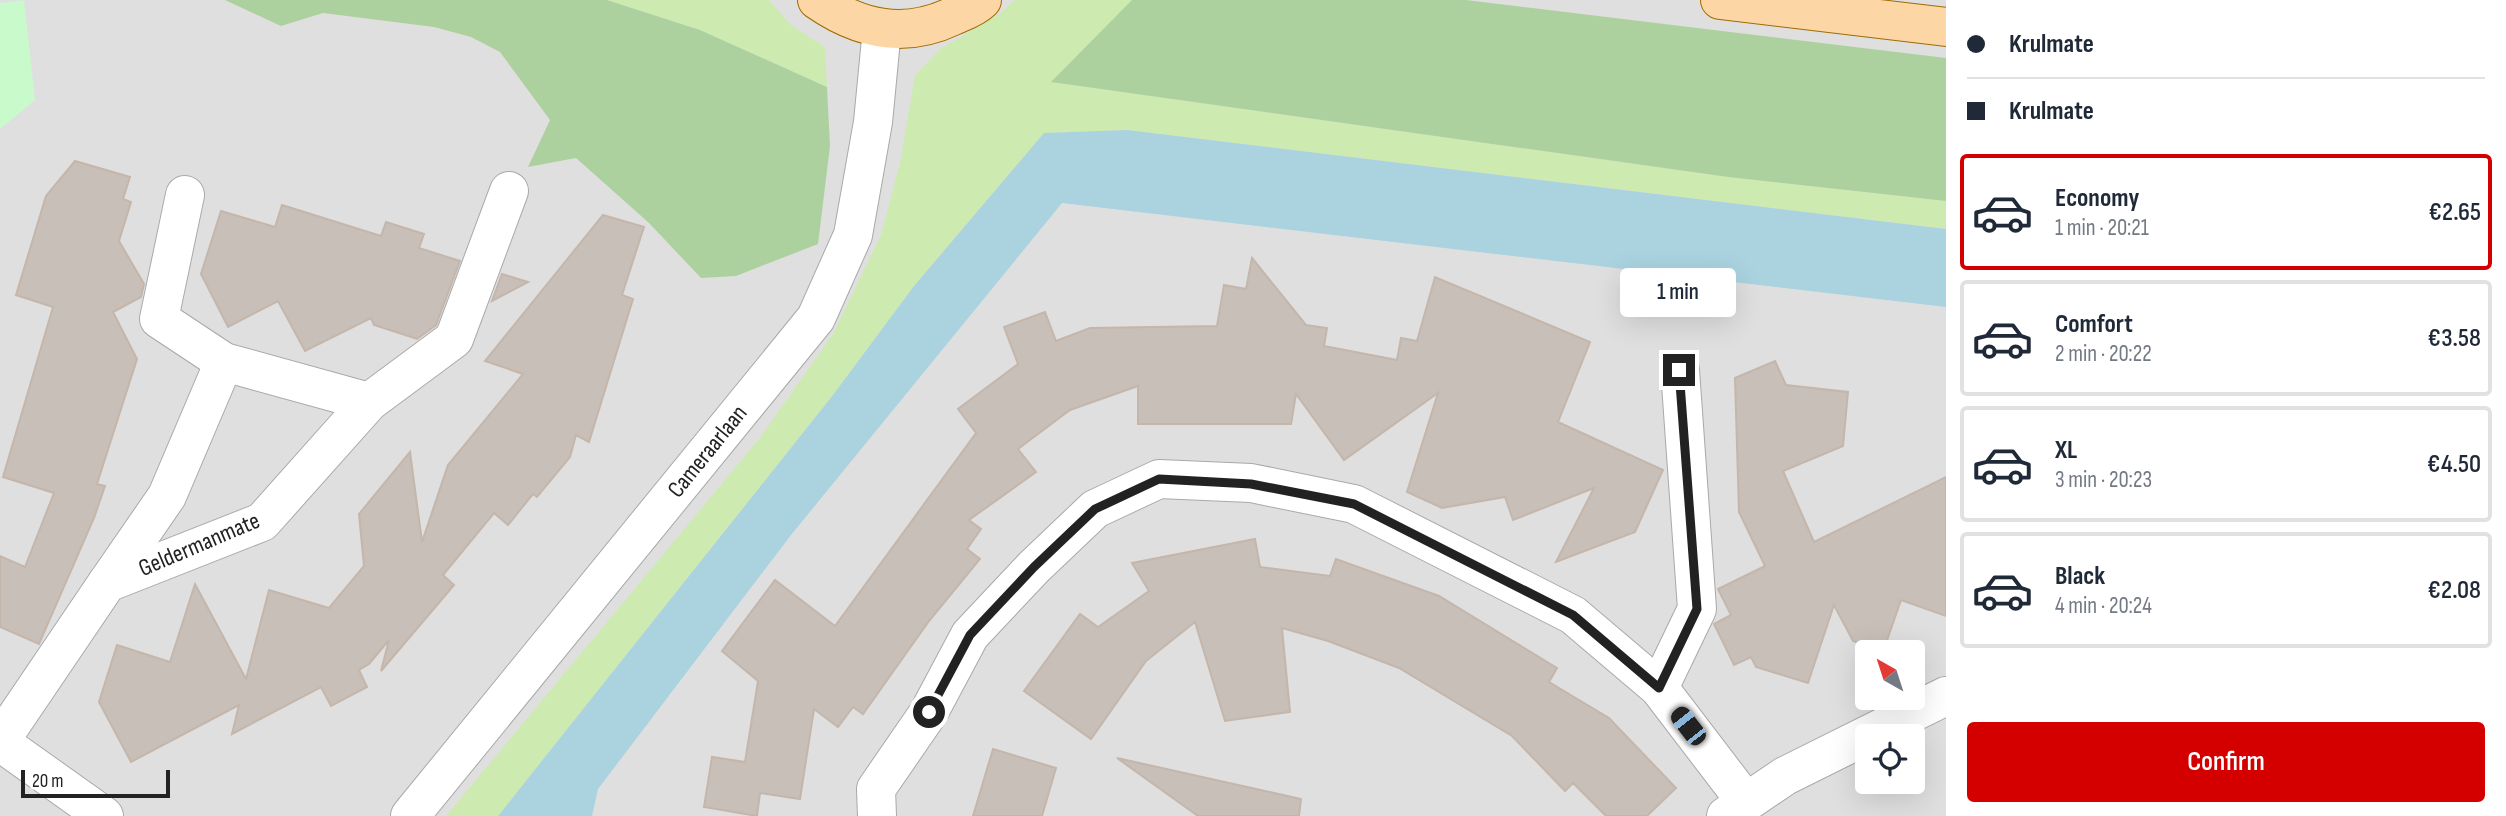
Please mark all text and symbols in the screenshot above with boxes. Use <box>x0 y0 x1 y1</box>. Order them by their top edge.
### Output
text: Krulmate <box>2009 29 2094 60</box>
text: Krulmate <box>2009 96 2094 127</box>
icon: car <box>1971 181 2034 244</box>
text: Economy <box>2055 183 2139 214</box>
text: €2.65 <box>2428 197 2481 228</box>
text: 1 min · 20:21 <box>2055 214 2149 242</box>
callout: 1 min <box>1621 268 1737 318</box>
text: 1 min <box>1657 278 1699 306</box>
icon: car <box>1971 307 2034 370</box>
text: Comfort <box>2055 309 2133 340</box>
text: €3.58 <box>2428 323 2481 354</box>
text: 2 min · 20:22 <box>2055 340 2152 368</box>
route end <box>1663 354 1695 386</box>
street label: Cameraarlaan <box>661 399 753 503</box>
icon: car <box>1971 433 2034 496</box>
text: XL <box>2055 435 2077 466</box>
text: €4.50 <box>2427 449 2481 480</box>
text: 3 min · 20:23 <box>2055 466 2152 494</box>
street label: Geldermanmate <box>134 506 264 583</box>
icon: car <box>1971 559 2034 622</box>
text: Black <box>2055 561 2105 592</box>
text: €2.08 <box>2428 575 2481 606</box>
text: 4 min · 20:24 <box>2055 592 2152 620</box>
north arrow <box>1855 640 1925 710</box>
map controls <box>1855 640 1925 794</box>
route start <box>913 696 945 728</box>
car <box>1667 703 1710 749</box>
button: Confirm <box>1967 722 2485 802</box>
button: locate <box>1855 724 1925 794</box>
scale bar <box>21 767 170 799</box>
text: 20 m <box>32 770 64 793</box>

